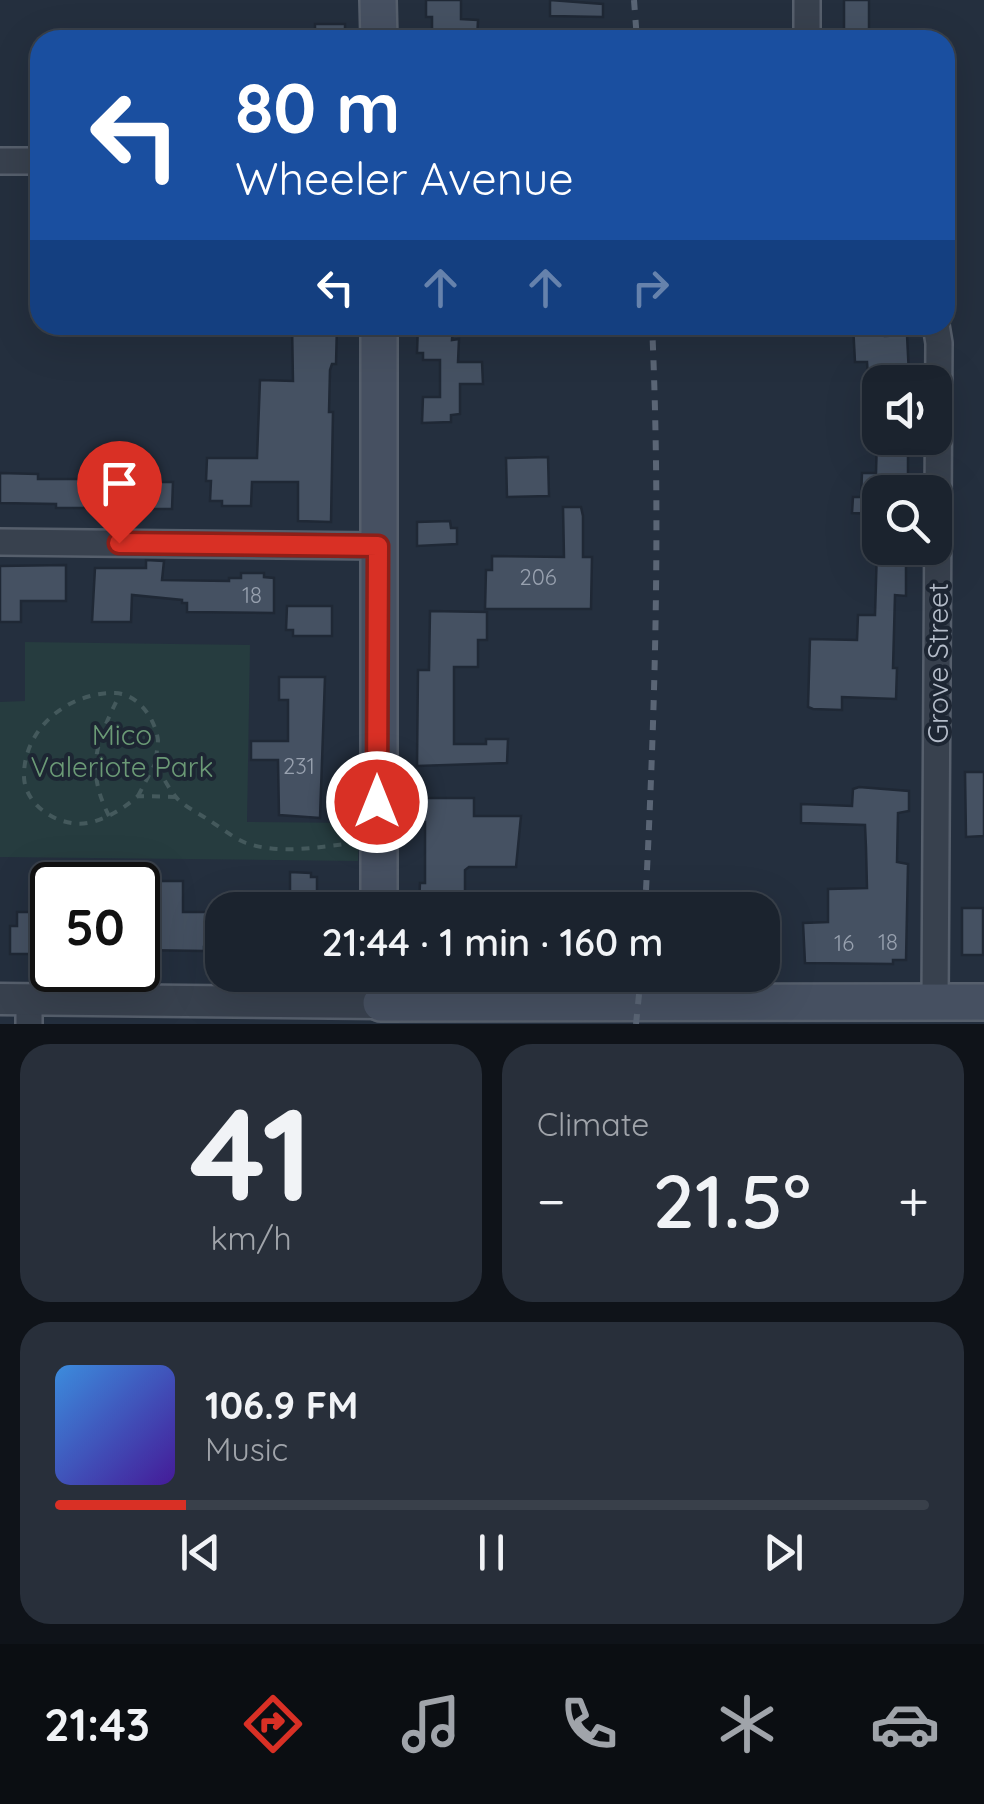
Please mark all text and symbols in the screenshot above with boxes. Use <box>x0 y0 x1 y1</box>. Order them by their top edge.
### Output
text: 80 m <box>235 63 400 151</box>
icon: left <box>70 70 200 200</box>
text: Wheeler Avenue <box>235 150 574 206</box>
icon: left <box>308 260 363 315</box>
icon: ahead <box>413 260 468 315</box>
icon: ahead <box>518 260 573 315</box>
icon: right <box>623 260 678 315</box>
map controls <box>862 365 952 565</box>
button: sound <box>862 365 952 455</box>
pin <box>77 441 162 544</box>
icon: arrive <box>92 456 147 511</box>
button: search <box>862 475 952 565</box>
house number: 206 <box>519 563 557 591</box>
house number: 18 <box>242 581 262 609</box>
street label: Grove Street <box>920 582 955 744</box>
park label: Mico Valeriote Park <box>31 717 213 784</box>
position arrow <box>325 750 429 854</box>
house number: 231 <box>283 752 315 780</box>
speed limit sign: 50 <box>30 862 160 992</box>
text: 21:44 · 1 min · 160 m <box>321 918 664 966</box>
house number: 18 <box>878 928 898 956</box>
house number: 16 <box>834 929 854 957</box>
text: 41 <box>189 1071 313 1234</box>
text: Climate <box>537 1104 649 1144</box>
text: 21.5° <box>653 1153 811 1247</box>
text: − <box>537 1166 566 1235</box>
text: + <box>898 1166 929 1235</box>
text: km/h <box>210 1218 292 1258</box>
text: 106.9 FM <box>205 1381 358 1429</box>
text: Music <box>205 1429 288 1469</box>
icon: previous <box>173 1525 228 1580</box>
icon: pause <box>464 1525 519 1580</box>
icon: next <box>756 1525 811 1580</box>
icon: directions <box>238 1689 308 1759</box>
icon: music <box>396 1689 466 1759</box>
icon: phone <box>554 1689 624 1759</box>
icon: climate <box>712 1689 782 1759</box>
icon: car <box>870 1689 940 1759</box>
text: 21:43 <box>44 1696 150 1752</box>

